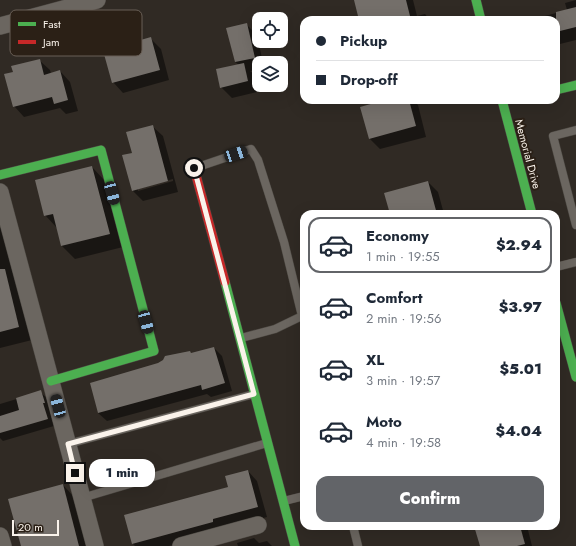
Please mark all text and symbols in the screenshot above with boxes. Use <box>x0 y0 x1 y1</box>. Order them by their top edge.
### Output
legend <box>10 10 142 56</box>
map controls <box>252 12 288 92</box>
button: locate <box>252 12 288 48</box>
text: Fast <box>43 16 61 32</box>
text: Pickup <box>340 30 387 52</box>
text: Jam <box>41 34 60 50</box>
button: layers <box>252 56 288 92</box>
text: Drop-off <box>340 69 398 91</box>
street label: Memorial Drive <box>511 117 545 191</box>
car <box>223 145 249 163</box>
route start <box>185 159 203 177</box>
car <box>103 180 121 206</box>
text: Economy <box>366 225 429 247</box>
icon: car <box>318 227 354 263</box>
text: $2.94 <box>496 234 542 256</box>
text: 1 min · 19:55 <box>366 247 440 266</box>
text: Comfort <box>366 287 423 309</box>
icon: car <box>318 289 354 325</box>
text: $3.97 <box>499 296 542 318</box>
car <box>137 309 155 335</box>
text: 2 min · 19:56 <box>366 309 441 328</box>
text: XL <box>366 349 384 371</box>
icon: car <box>318 351 354 387</box>
text: $5.01 <box>499 358 542 380</box>
text: 3 min · 19:57 <box>366 371 440 390</box>
car <box>49 393 67 419</box>
text: Moto <box>366 411 402 433</box>
icon: car <box>318 413 354 449</box>
text: $4.04 <box>495 420 542 442</box>
text: 4 min · 19:58 <box>366 433 441 452</box>
callout: 1 min <box>89 459 155 487</box>
text: 1 min <box>106 463 138 482</box>
route end <box>66 464 84 482</box>
button: Confirm <box>316 476 544 522</box>
scale bar <box>12 518 59 537</box>
text: 20 m <box>18 519 43 535</box>

